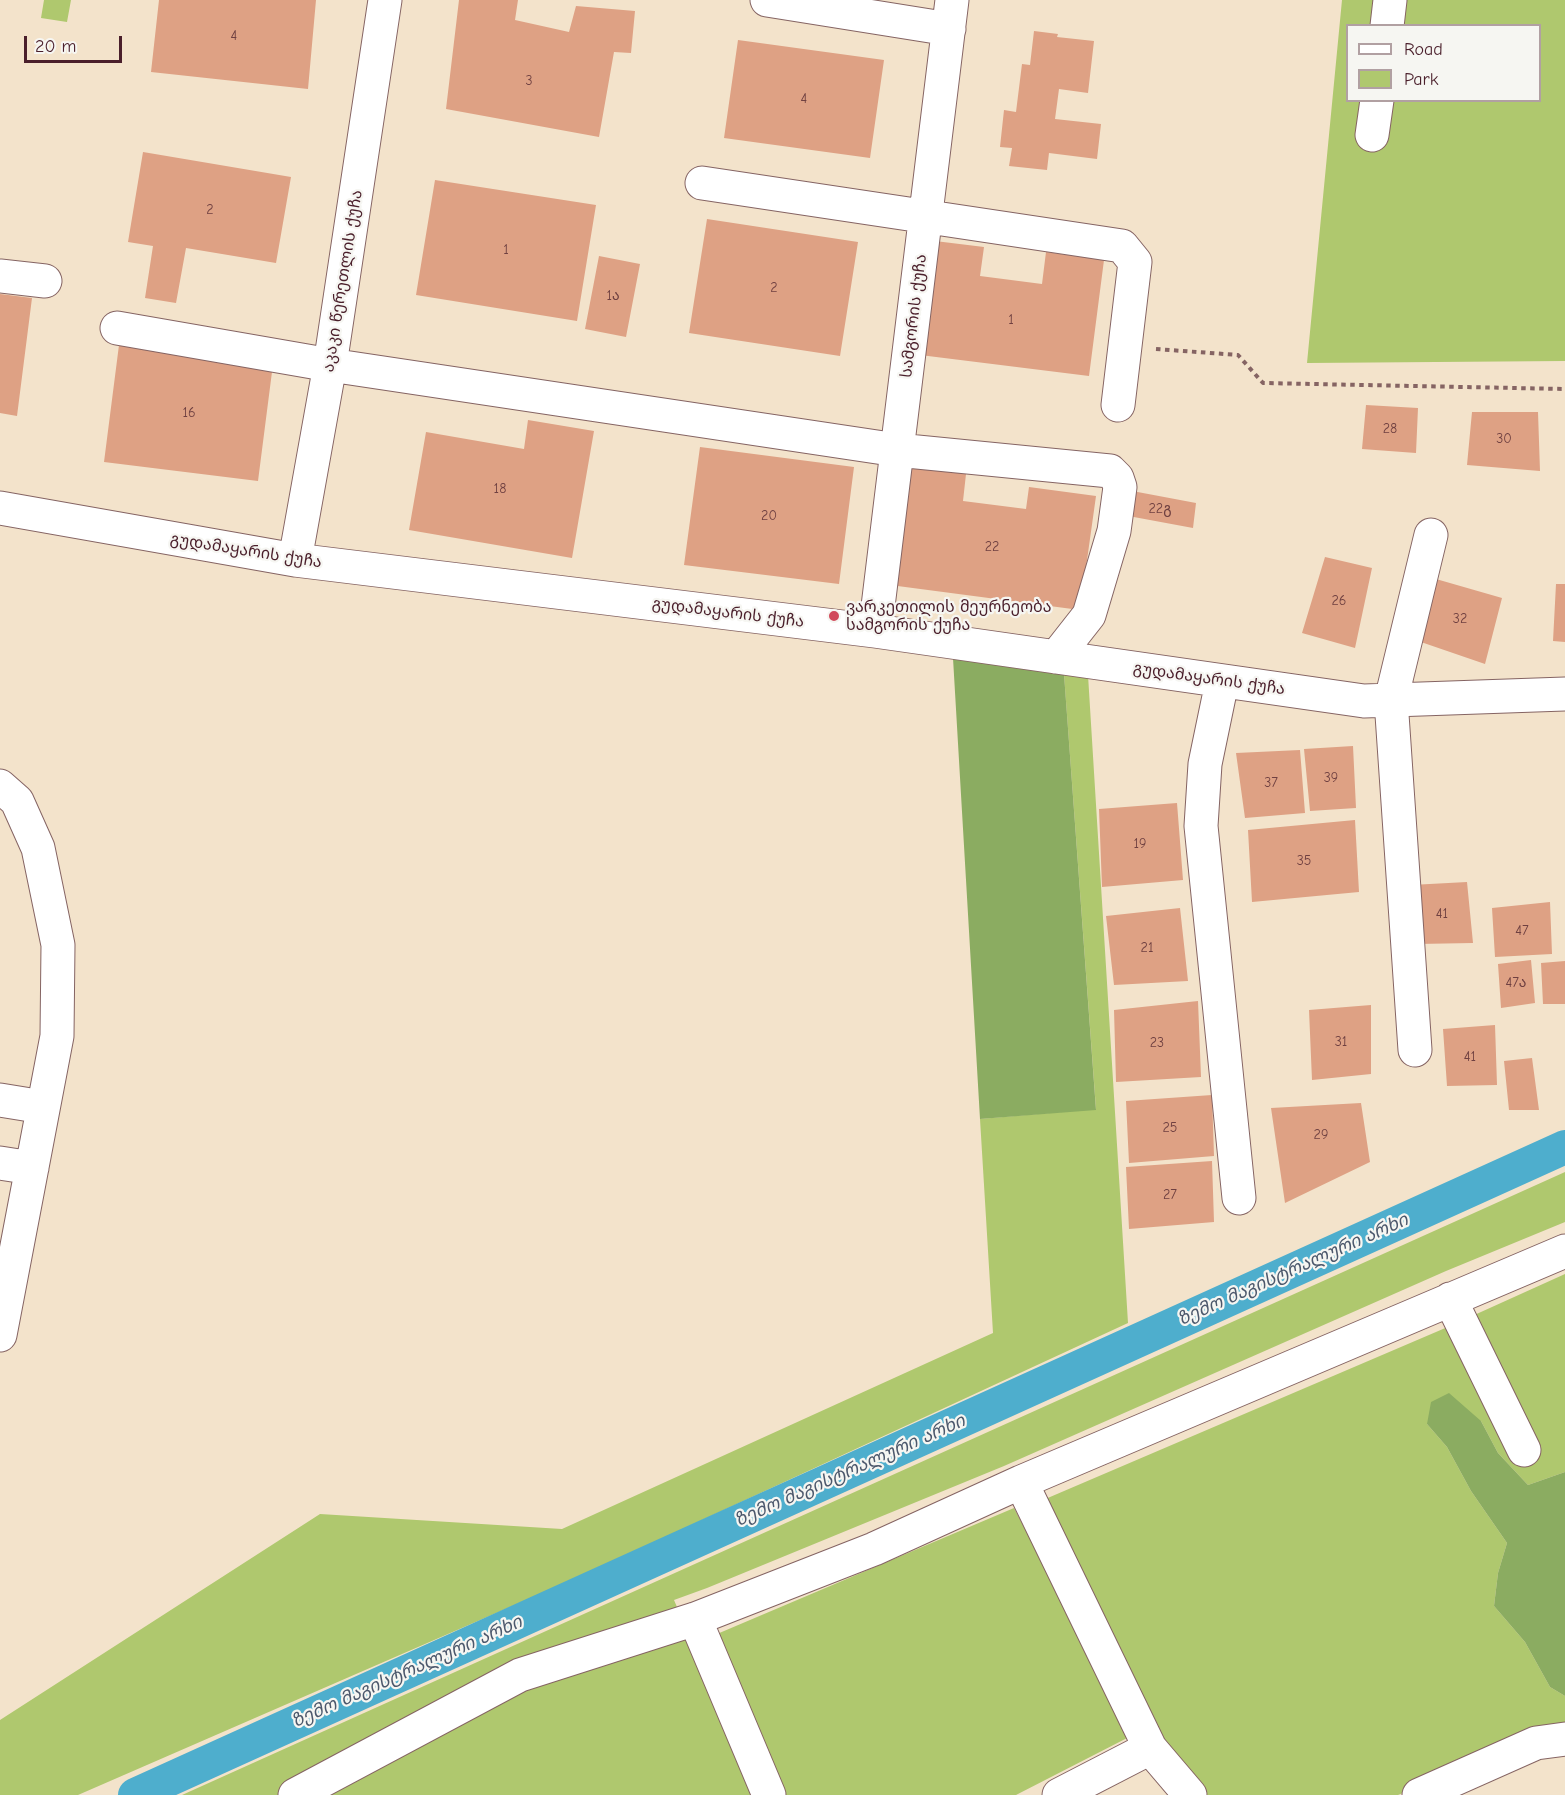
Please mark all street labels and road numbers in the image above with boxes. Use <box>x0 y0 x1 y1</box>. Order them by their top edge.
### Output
street label: აკაკი წერეთლის ქუჩა <box>319 189 367 373</box>
street label: სამგორის ქუჩა <box>897 253 931 379</box>
street label: გუდამაყარის ქუჩა <box>169 530 323 572</box>
street label: გუდამაყარის ქუჩა <box>651 594 805 632</box>
street label: გუდამაყარის ქუჩა <box>1132 659 1286 699</box>

